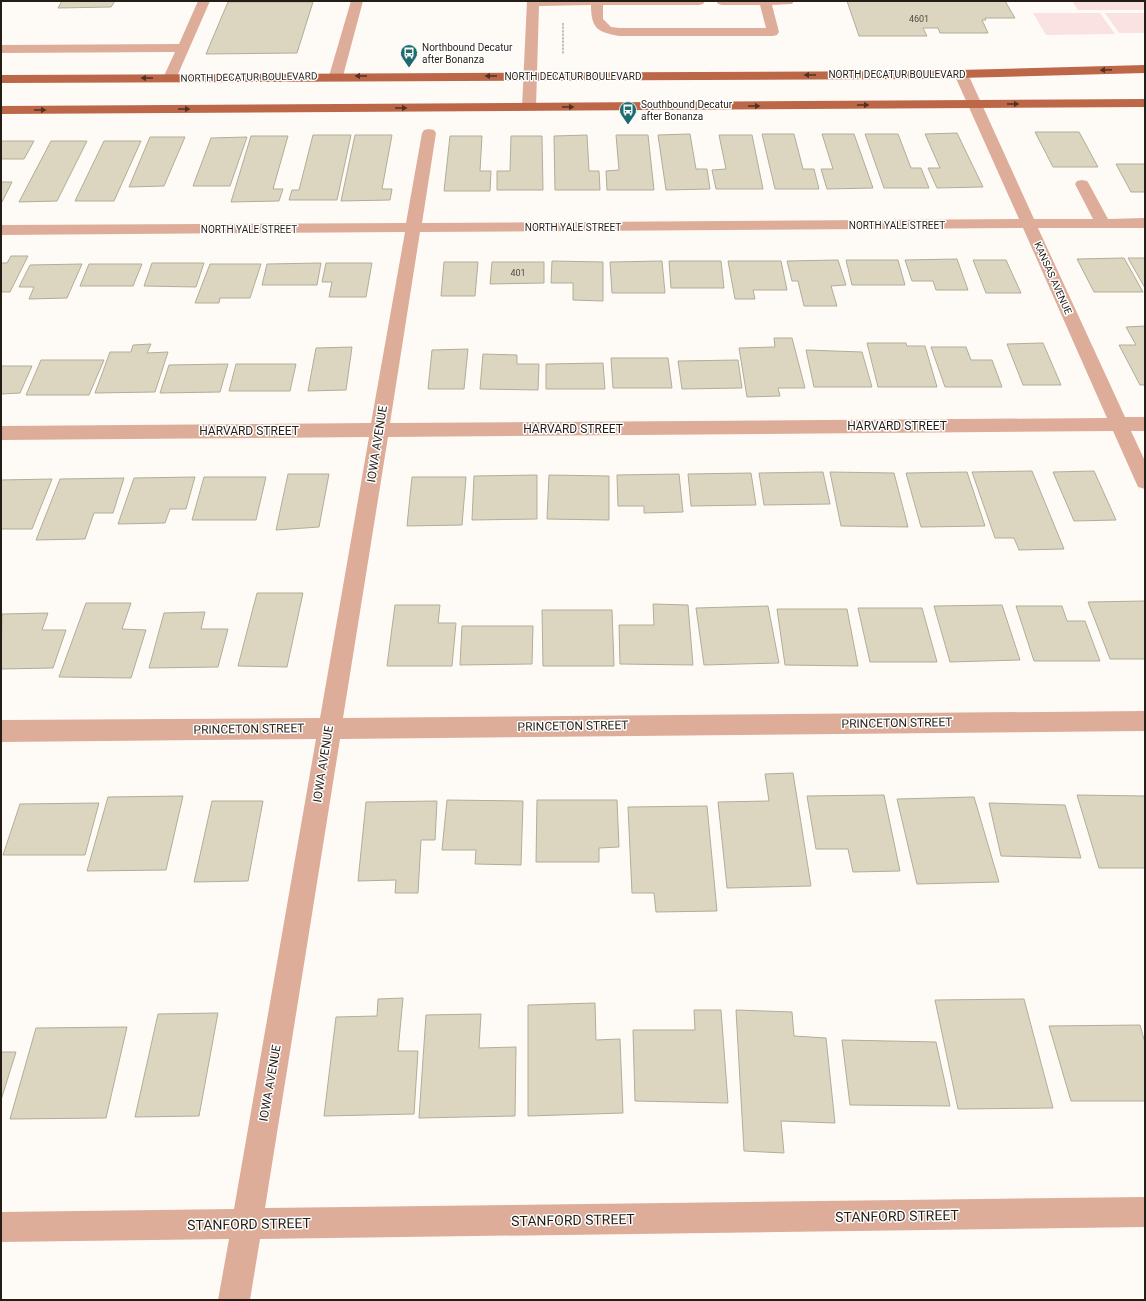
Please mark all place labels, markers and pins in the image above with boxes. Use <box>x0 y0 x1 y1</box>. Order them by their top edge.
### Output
place label: Northbound Decatur after Bonanza <box>422 42 513 65</box>
bus stop icon: Northbound Decatur after Bonanza <box>399 43 419 68</box>
place label: Southbound Decatur after Bonanza <box>641 99 733 122</box>
bus stop icon: Southbound Decatur after Bonanza <box>618 100 638 125</box>

